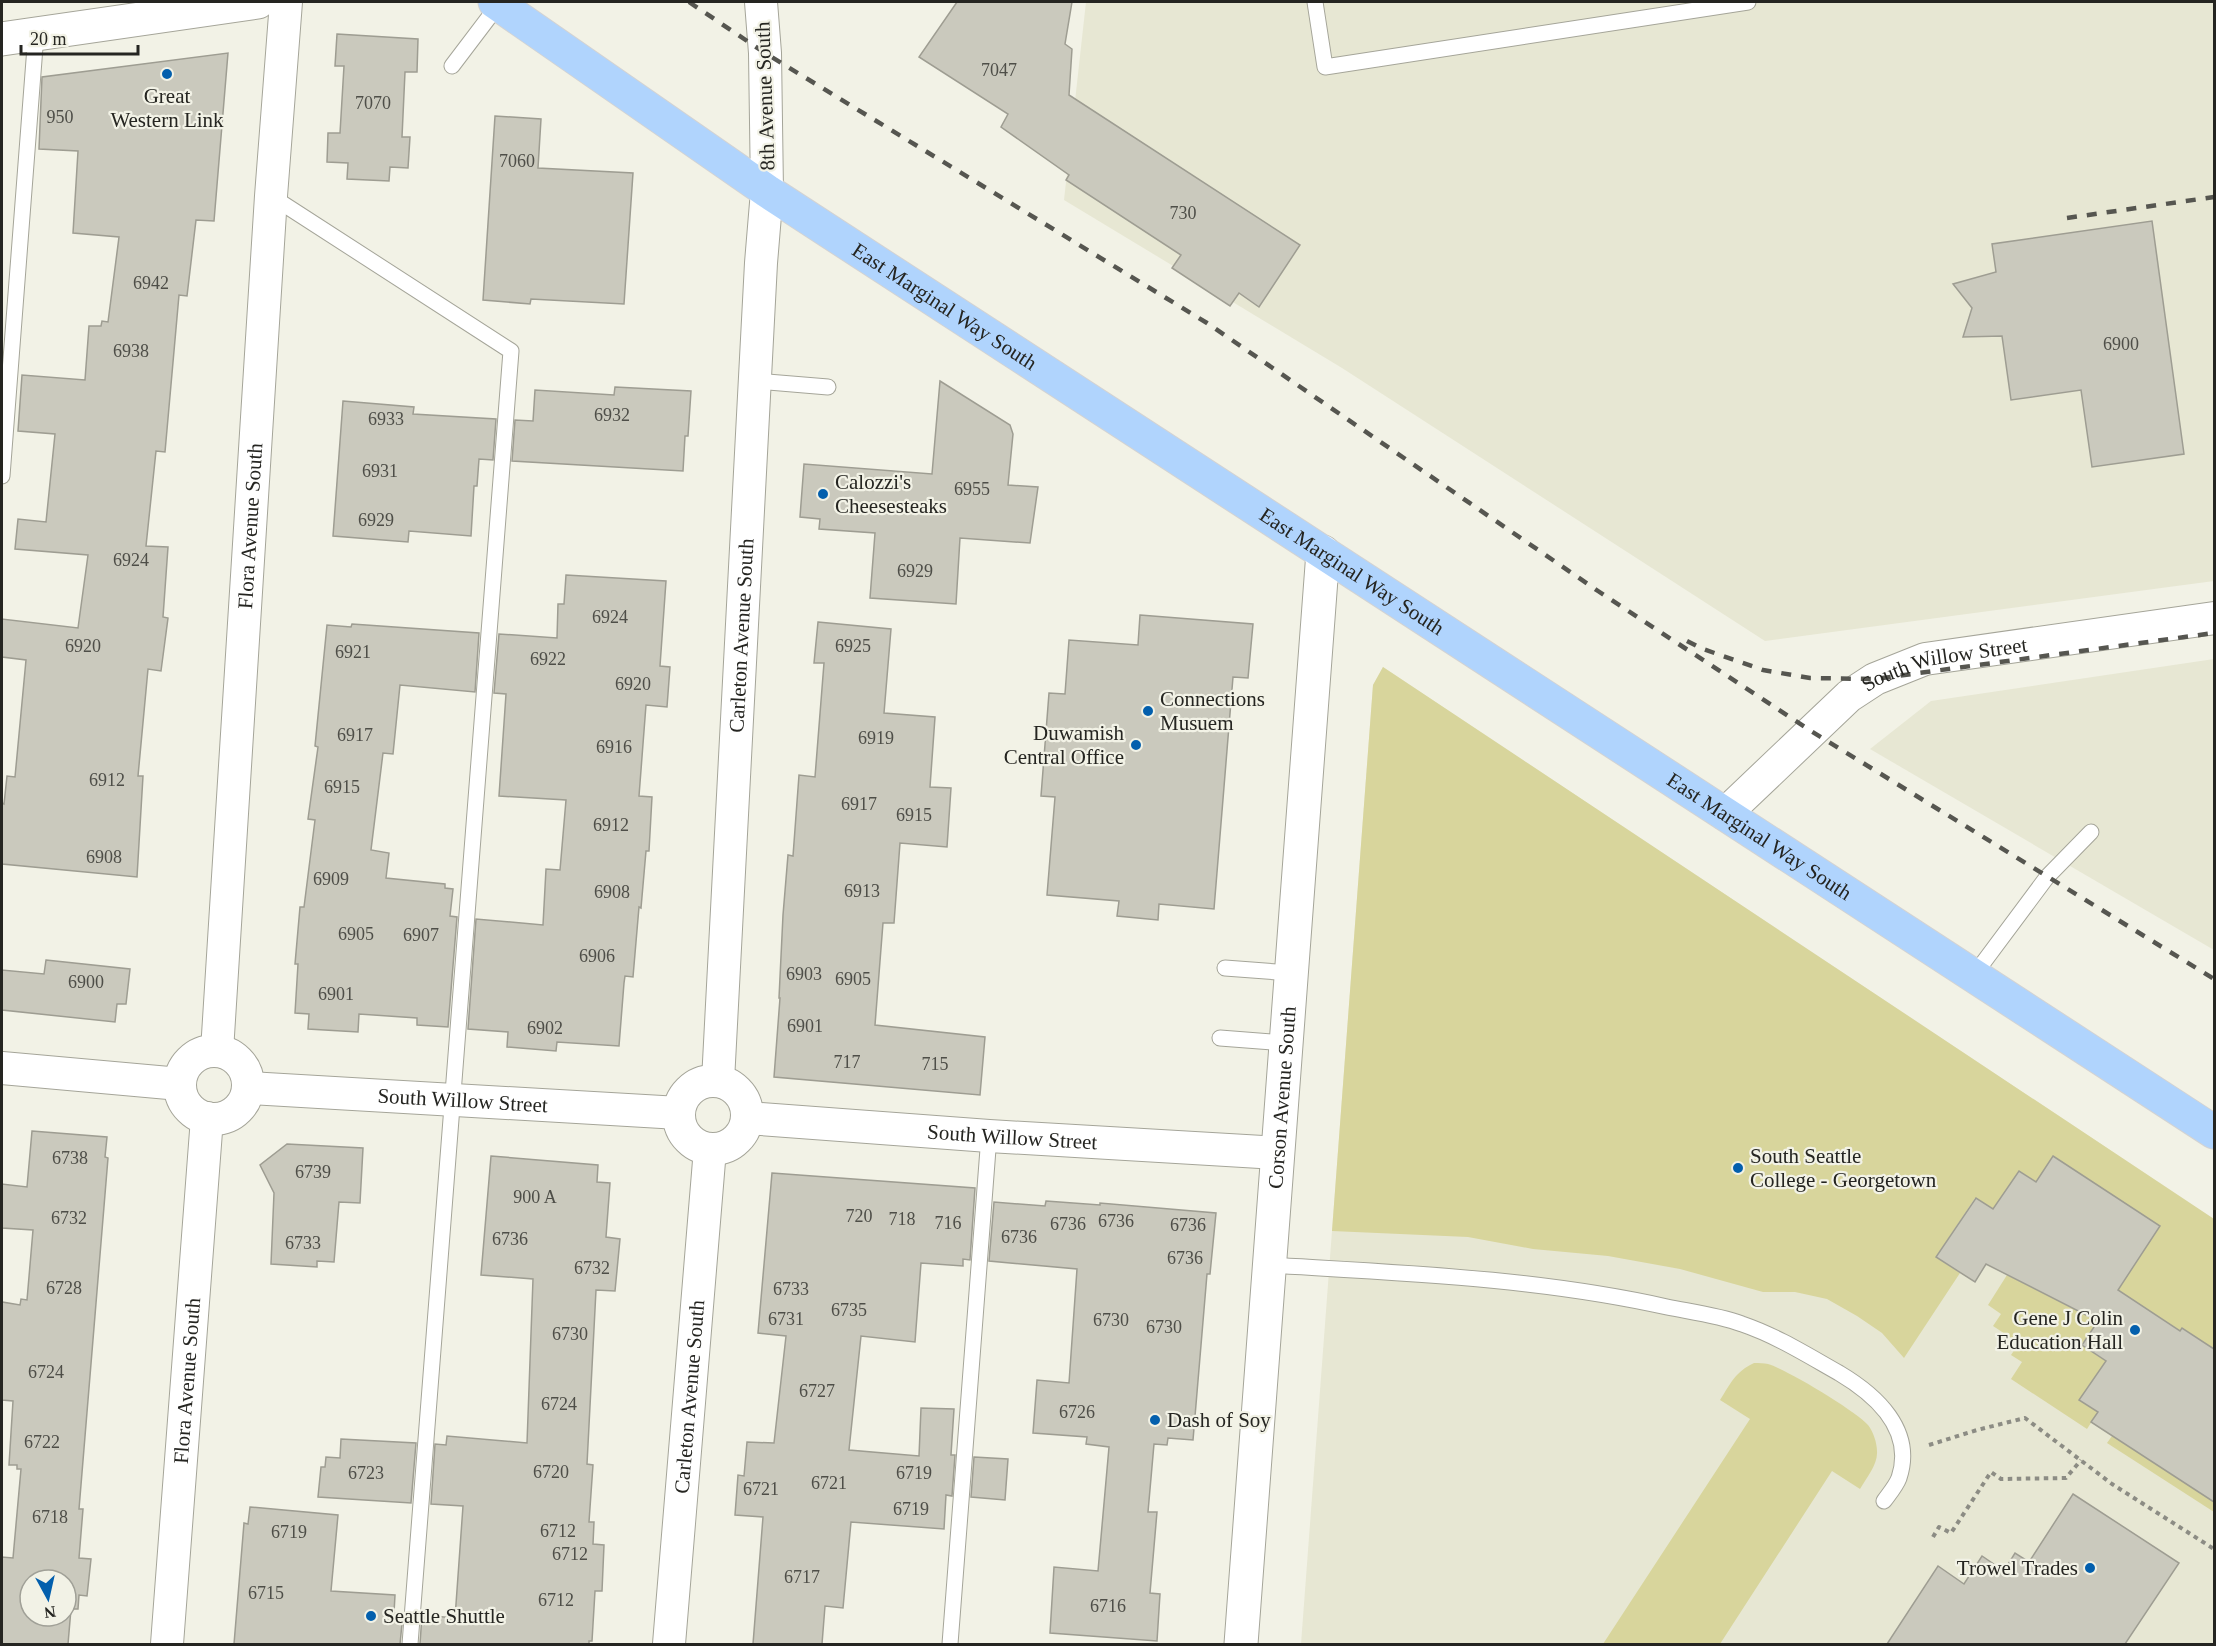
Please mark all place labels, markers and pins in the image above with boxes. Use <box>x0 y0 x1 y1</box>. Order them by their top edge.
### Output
marker: Great Western Link <box>160 67 174 81</box>
place label: Great Western Link <box>110 84 224 132</box>
place label: Calozzi's Cheesesteaks <box>835 470 947 518</box>
marker: Calozzi's Cheesesteaks <box>816 487 830 501</box>
place label: Connections Musuem <box>1160 687 1265 735</box>
marker: Connections Musuem <box>1141 704 1155 718</box>
place label: Duwamish Central Office <box>1004 721 1124 769</box>
marker: Duwamish Central Office <box>1129 738 1143 752</box>
place label: South Seattle College - Georgetown <box>1750 1144 1937 1192</box>
marker: South Seattle College - Georgetown <box>1731 1161 1745 1175</box>
place label: Gene J Colin Education Hall <box>1996 1306 2123 1354</box>
marker: Gene J Colin Education Hall <box>2128 1323 2142 1337</box>
place label: Dash of Soy <box>1167 1408 1271 1432</box>
marker: Dash of Soy <box>1148 1413 1162 1427</box>
place label: Trowel Trades <box>1957 1556 2078 1580</box>
marker: Trowel Trades <box>2083 1561 2097 1575</box>
place label: Seattle Shuttle <box>383 1604 505 1628</box>
marker: Seattle Shuttle <box>364 1609 378 1623</box>

